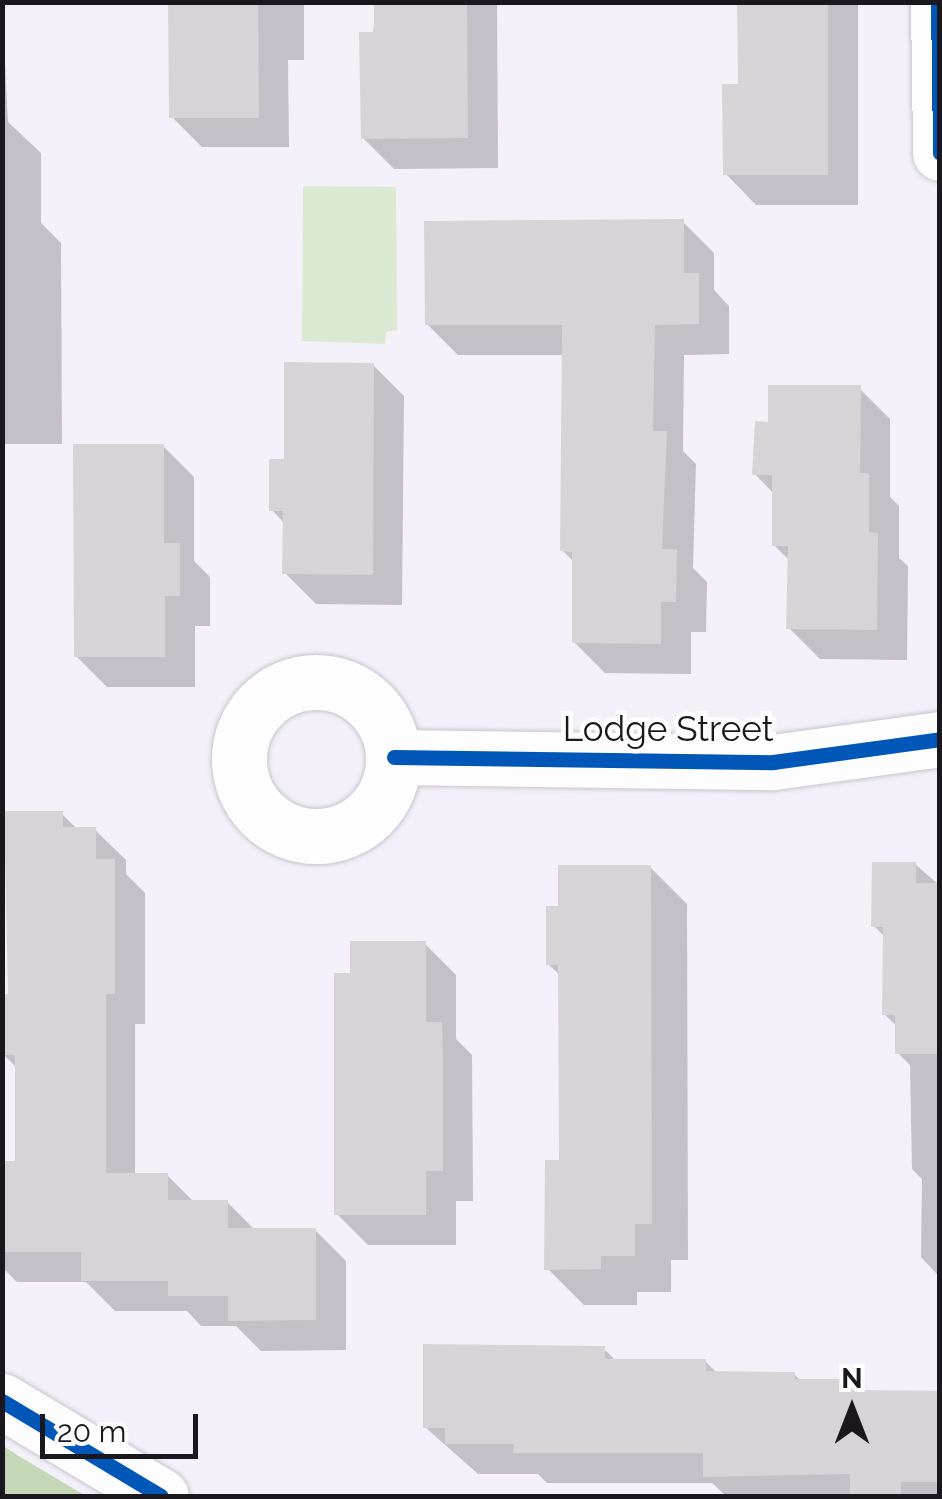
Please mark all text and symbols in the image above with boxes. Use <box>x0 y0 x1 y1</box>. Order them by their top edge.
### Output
street label: Lodge Street <box>563 708 773 750</box>
north arrow <box>802 1359 902 1459</box>
text: N <box>841 1362 863 1395</box>
scale bar <box>45 1394 202 1456</box>
text: 20 m <box>57 1414 126 1449</box>

